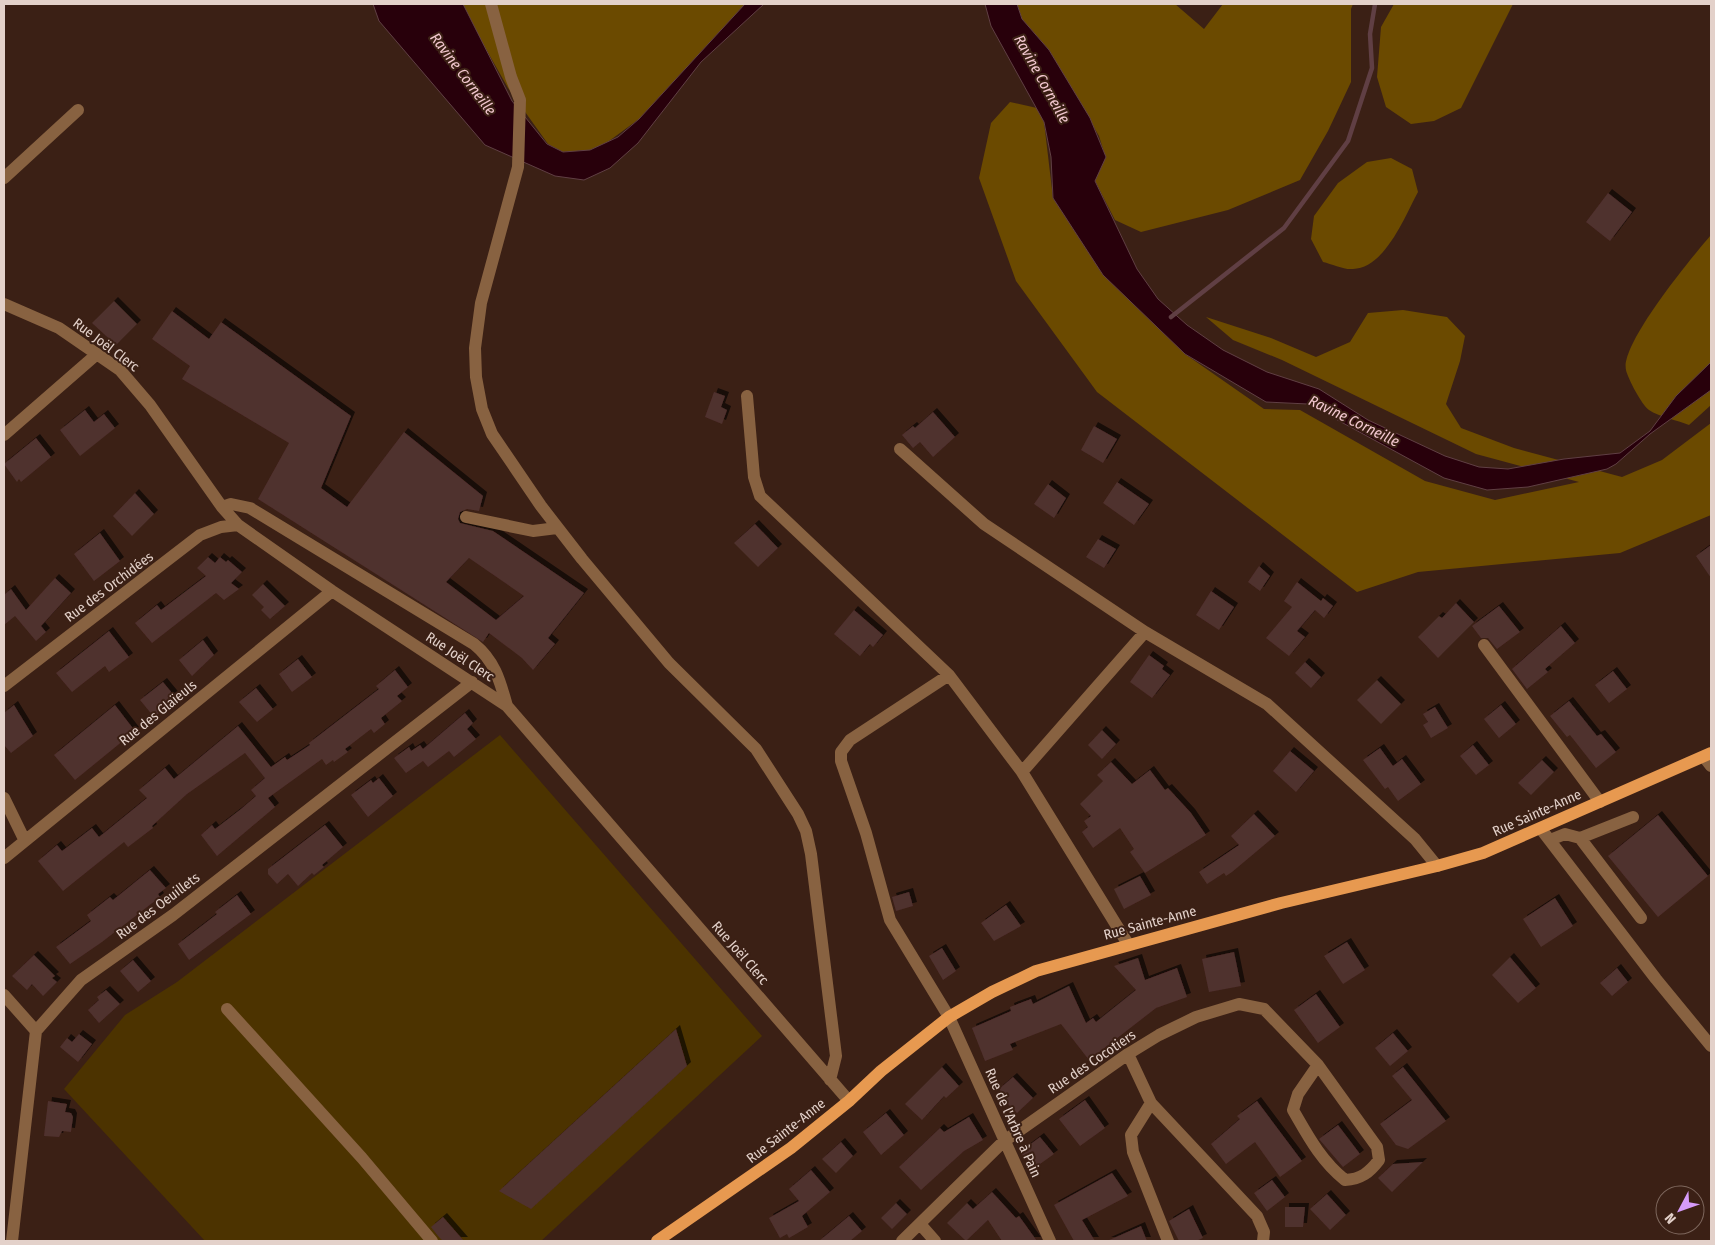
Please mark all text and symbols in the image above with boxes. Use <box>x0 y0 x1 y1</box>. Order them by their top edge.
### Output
water label: Ravine Corneille <box>426 29 500 119</box>
water label: Ravine Corneille <box>1010 32 1074 126</box>
street label: Rue Joël Clerc <box>70 315 142 375</box>
water label: Ravine Corneille <box>1306 391 1402 451</box>
street label: Rue des Orchidées <box>61 548 157 626</box>
street label: Rue Joël Clerc <box>423 629 497 685</box>
street label: Rue des Glaïeuls <box>116 677 200 749</box>
street label: Rue Sainte-Anne <box>1490 786 1584 840</box>
street label: Rue des Oeuillets <box>113 869 203 943</box>
street label: Rue Sainte-Anne <box>1102 902 1198 944</box>
street label: Rue Joël Clerc <box>708 918 772 988</box>
street label: Rue des Cocotiers <box>1045 1026 1139 1098</box>
street label: Rue de l'Arbre à Pain <box>981 1066 1045 1180</box>
street label: Rue Sainte-Anne <box>743 1095 829 1167</box>
north arrow <box>1655 1185 1705 1235</box>
text: N <box>1661 1209 1680 1227</box>

